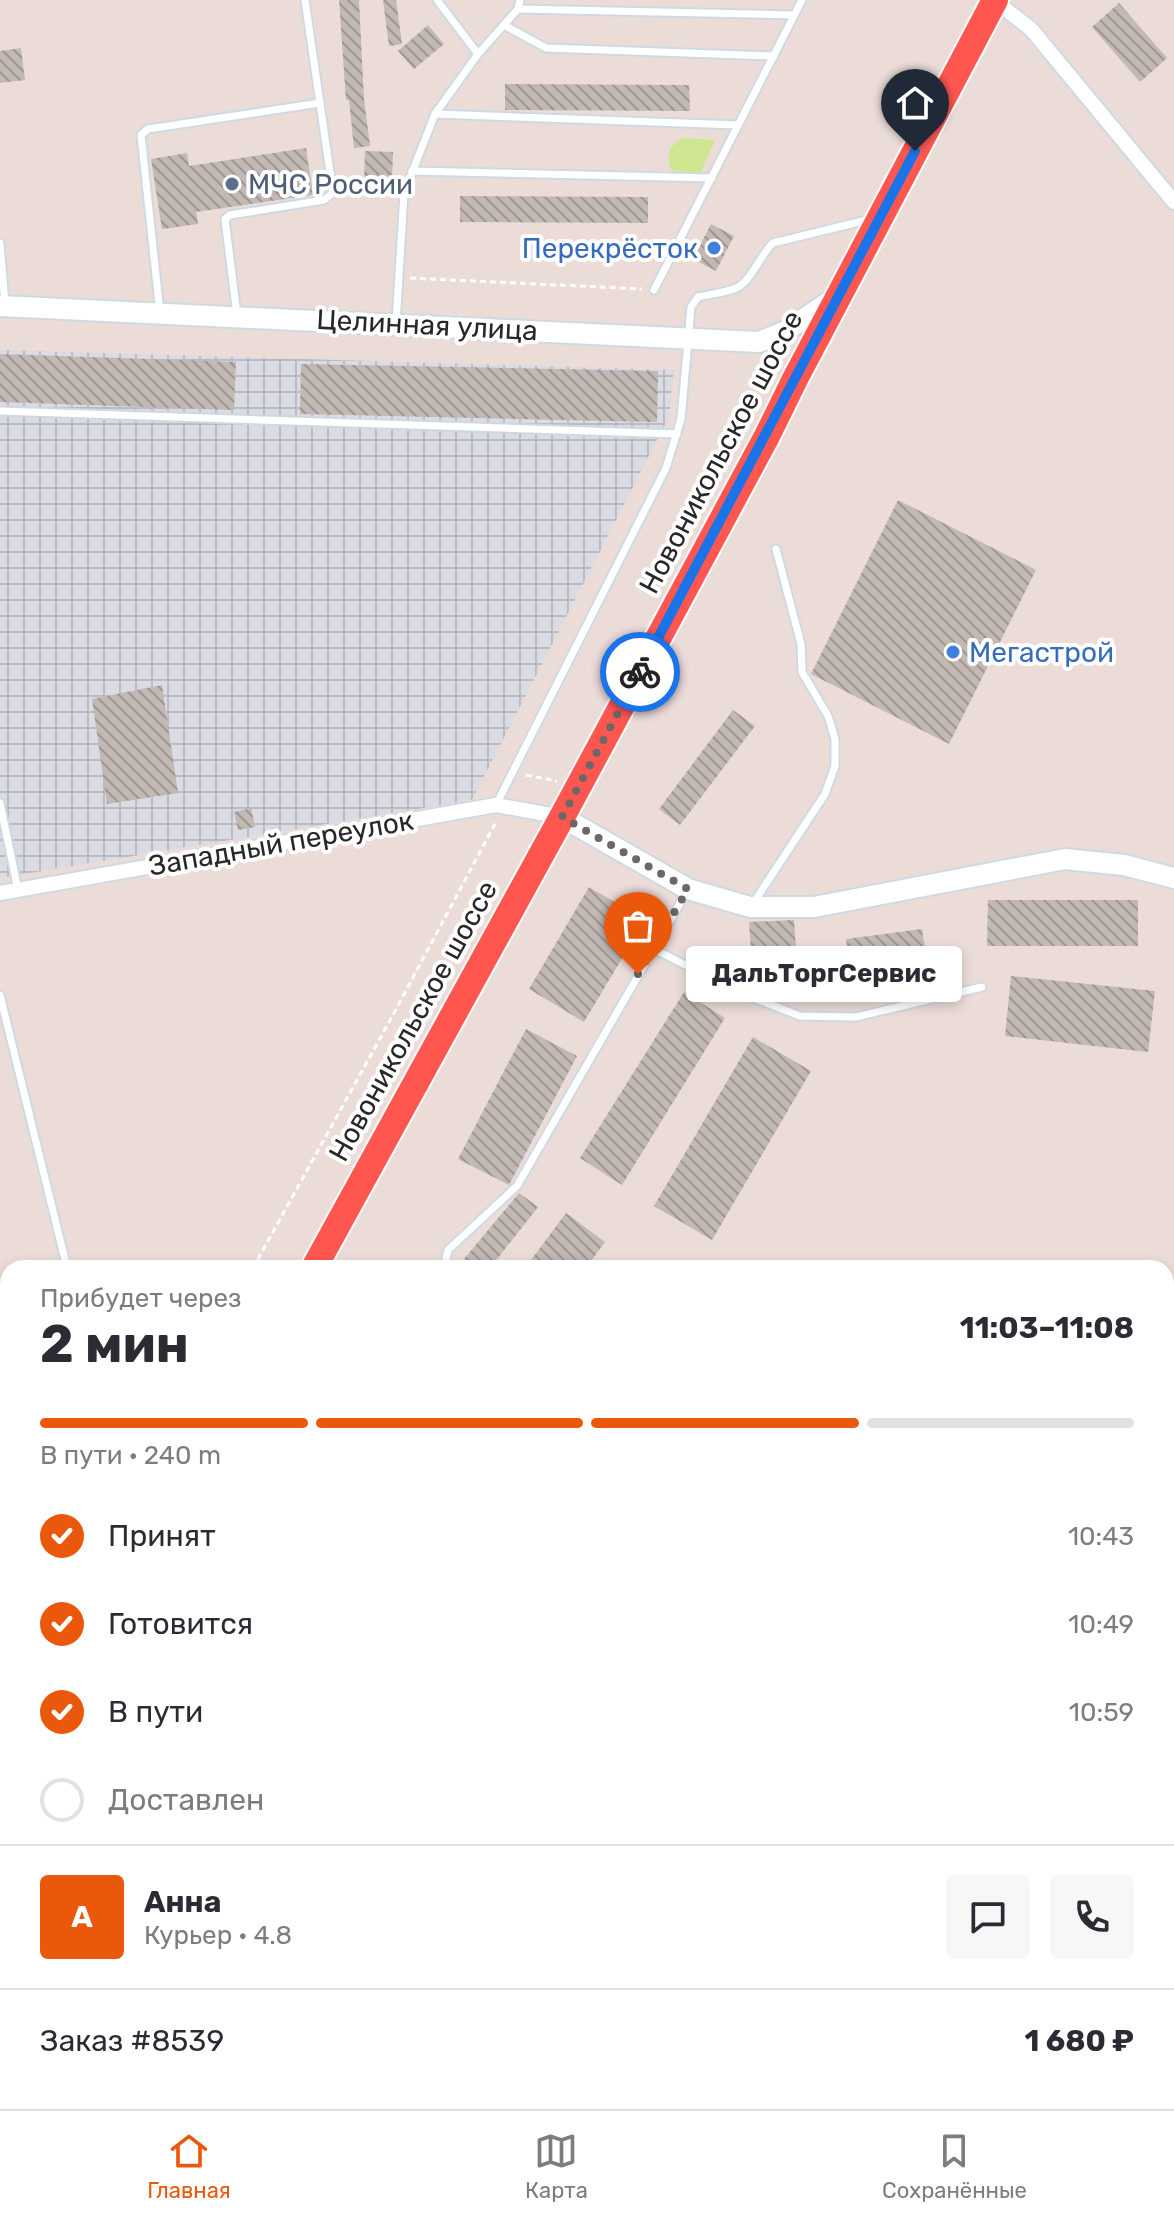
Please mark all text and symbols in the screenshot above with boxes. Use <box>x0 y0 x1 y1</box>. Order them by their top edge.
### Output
pin <box>881 69 949 151</box>
icon: home <box>893 81 937 125</box>
place label: МЧС России <box>248 168 413 201</box>
marker: МЧС России <box>223 175 241 193</box>
place label: Перекрёсток <box>522 232 698 265</box>
marker: Перекрёсток <box>705 239 723 257</box>
street label: Целинная улица <box>316 303 538 347</box>
street label: Новоникольское шоссе <box>632 305 810 599</box>
courier <box>600 632 680 712</box>
place label: Мегастрой <box>969 636 1114 669</box>
marker: Мегастрой <box>944 643 962 661</box>
icon: bike <box>618 650 662 694</box>
street label: Западный переулок <box>146 803 416 883</box>
street label: Новоникольское шоссе <box>322 875 504 1167</box>
pin <box>604 892 672 974</box>
icon: bag <box>616 904 660 948</box>
callout: ДальТоргСервис <box>686 946 962 1002</box>
text: ДальТоргСервис <box>712 958 936 989</box>
text: Прибудет через <box>40 1283 241 1314</box>
text: 11:03–11:08 <box>960 1310 1134 1346</box>
text: 2 мин <box>40 1313 189 1375</box>
text: В пути · 240 m <box>40 1440 221 1471</box>
icon: check <box>40 1514 84 1558</box>
text: Принят <box>108 1518 216 1554</box>
text: 10:43 <box>1068 1521 1134 1552</box>
icon: check <box>40 1602 84 1646</box>
text: Готовится <box>108 1606 253 1642</box>
text: 10:49 <box>1068 1609 1134 1640</box>
icon: check <box>40 1690 84 1734</box>
text: В пути <box>108 1694 203 1730</box>
text: 10:59 <box>1069 1697 1134 1728</box>
text: Доставлен <box>108 1782 264 1818</box>
button: chat <box>946 1875 1030 1959</box>
button: phone <box>1050 1875 1134 1959</box>
text: Анна <box>144 1884 221 1920</box>
text: А <box>71 1899 93 1935</box>
text: Курьер · 4.8 <box>144 1920 292 1951</box>
text: Заказ #8539 <box>40 2023 224 2059</box>
text: 1 680 ₽ <box>1024 2023 1134 2059</box>
tab: Главная <box>147 2129 231 2204</box>
tab: Карта <box>525 2129 588 2204</box>
tab: Сохранённые <box>882 2129 1027 2204</box>

